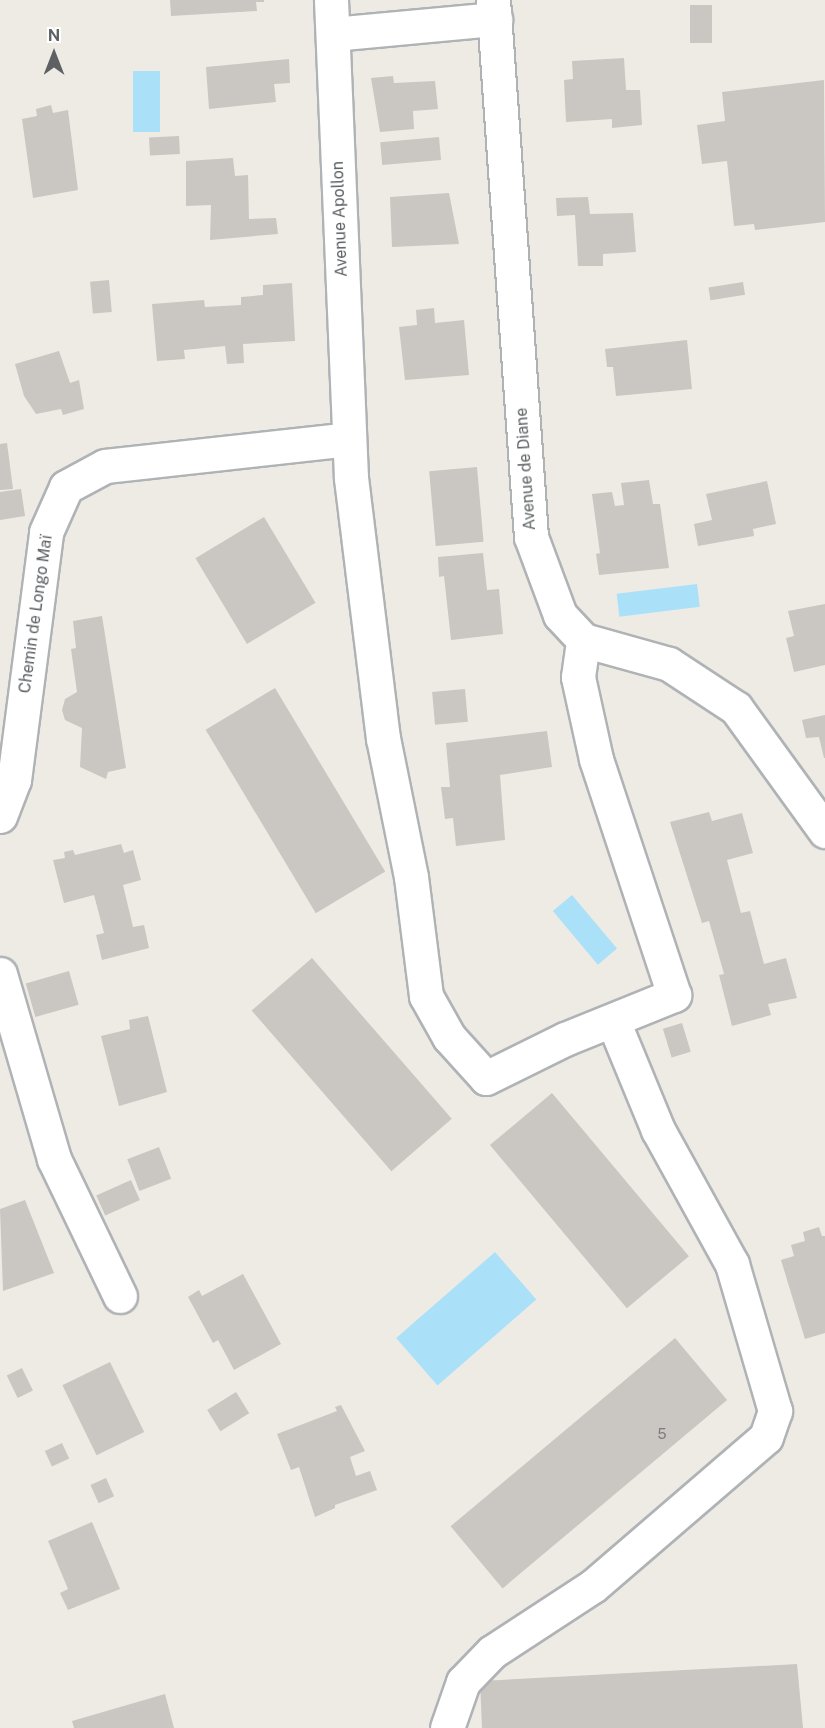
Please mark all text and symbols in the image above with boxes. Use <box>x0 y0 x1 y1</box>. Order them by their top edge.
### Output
north arrow <box>24 24 84 84</box>
text: N <box>48 26 60 45</box>
street label: Avenue Apollon <box>328 161 352 277</box>
street label: Avenue de Diane <box>512 407 540 531</box>
street label: Chemin de Longo Maï <box>15 533 57 695</box>
house number: 5 <box>658 1426 666 1442</box>

